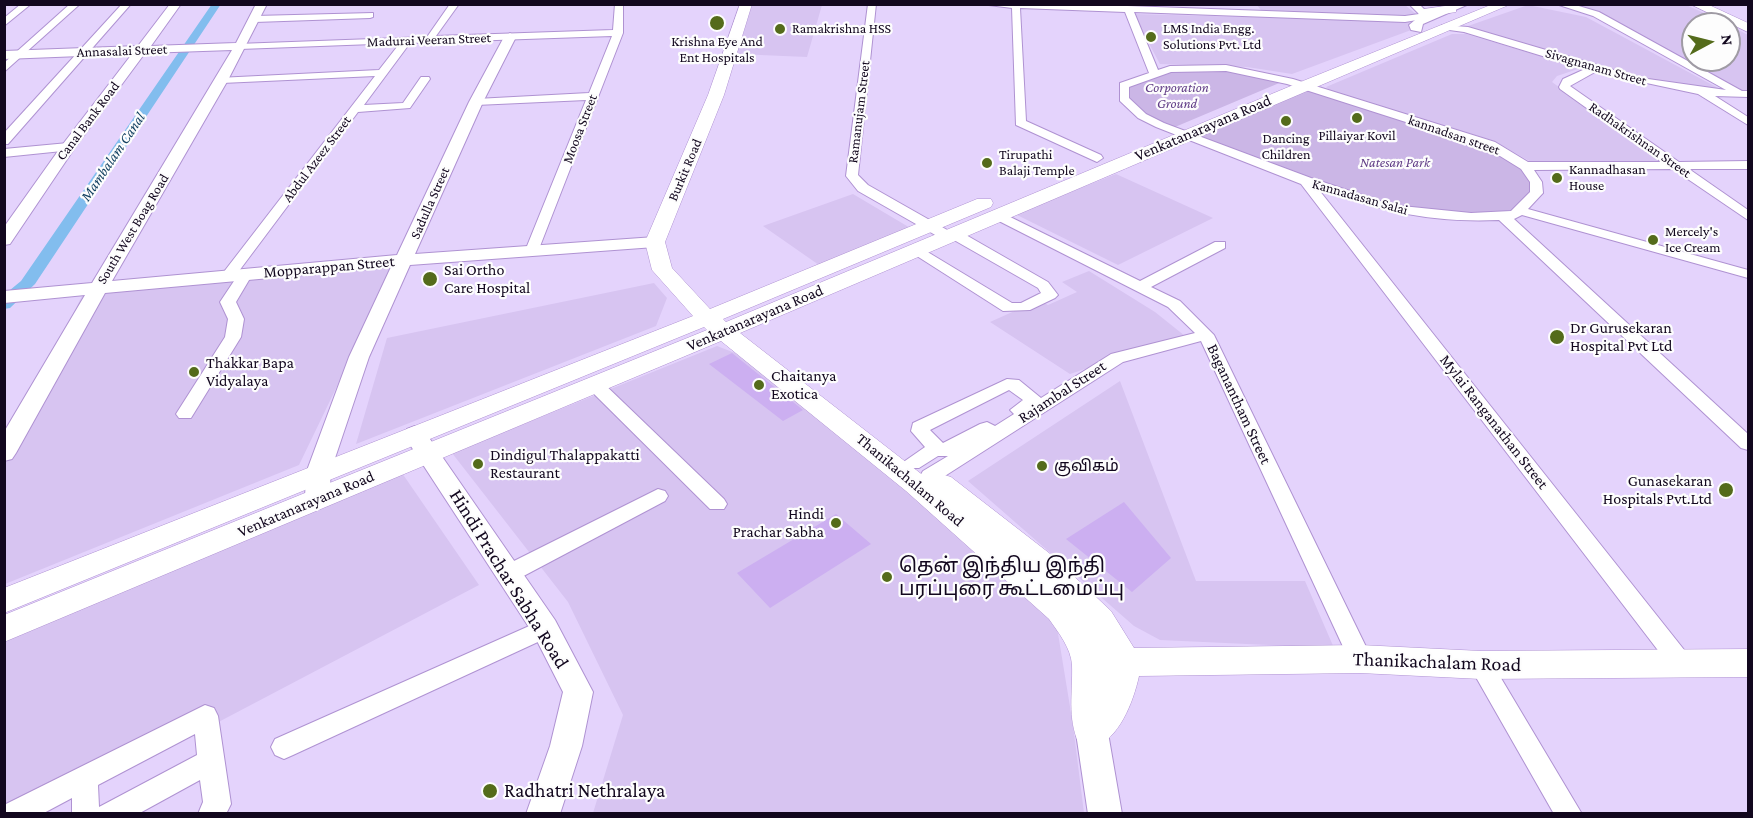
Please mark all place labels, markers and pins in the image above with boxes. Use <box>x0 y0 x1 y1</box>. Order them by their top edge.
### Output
marker: Krishna Eye And Ent Hospitals <box>708 14 726 32</box>
place label: Ramakrishna HSS <box>792 21 891 37</box>
place label: LMS India Engg. Solutions Pvt. Ltd <box>1163 21 1261 54</box>
marker: Ramakrishna HSS <box>773 22 787 36</box>
marker: LMS India Engg. Solutions Pvt. Ltd <box>1144 30 1158 44</box>
place label: Krishna Eye And Ent Hospitals <box>671 34 763 66</box>
marker: Pillaiyar Kovil <box>1350 111 1364 125</box>
marker: Dancing Children <box>1279 114 1293 128</box>
place label: Pillaiyar Kovil <box>1318 128 1396 144</box>
place label: Dancing Children <box>1262 131 1310 164</box>
place label: Tirupathi Balaji Temple <box>999 147 1075 180</box>
marker: Tirupathi Balaji Temple <box>980 156 994 170</box>
place label: Kannadhasan House <box>1569 162 1646 194</box>
marker: Kannadhasan House <box>1550 171 1564 185</box>
place label: Mercely's Ice Cream <box>1665 224 1721 256</box>
marker: Mercely's Ice Cream <box>1646 233 1660 247</box>
place label: Sai Ortho Care Hospital <box>444 260 530 298</box>
marker: Sai Ortho Care Hospital <box>421 270 439 288</box>
place label: Dr Gurusekaran Hospital Pvt Ltd <box>1570 318 1672 356</box>
marker: Dr Gurusekaran Hospital Pvt Ltd <box>1548 328 1566 346</box>
place label: Thakkar Bapa Vidyalaya <box>206 353 294 391</box>
marker: Thakkar Bapa Vidyalaya <box>187 365 201 379</box>
place label: Chaitanya Exotica <box>771 366 836 404</box>
marker: Chaitanya Exotica <box>752 378 766 392</box>
place label: Dindigul Thalappakatti Restaurant <box>490 445 640 483</box>
place label: குவிகம் <box>1054 456 1119 476</box>
marker: Dindigul Thalappakatti Restaurant <box>471 457 485 471</box>
marker: குவிகம் <box>1035 459 1049 473</box>
place label: Gunasekaran Hospitals Pvt.Ltd <box>1603 471 1712 509</box>
marker: Gunasekaran Hospitals Pvt.Ltd <box>1717 481 1735 499</box>
place label: Hindi Prachar Sabha <box>733 504 824 542</box>
marker: Hindi Prachar Sabha <box>829 516 843 530</box>
place label: தென் இந்திய இந்தி பரப்புரை கூட்டமைப்பு <box>899 554 1124 601</box>
marker: தென் இந்திய இந்தி பரப்புரை கூட்டமைப்பு <box>880 570 894 584</box>
place label: Radhatri Nethralaya <box>504 779 665 803</box>
marker: Radhatri Nethralaya <box>481 782 499 800</box>

